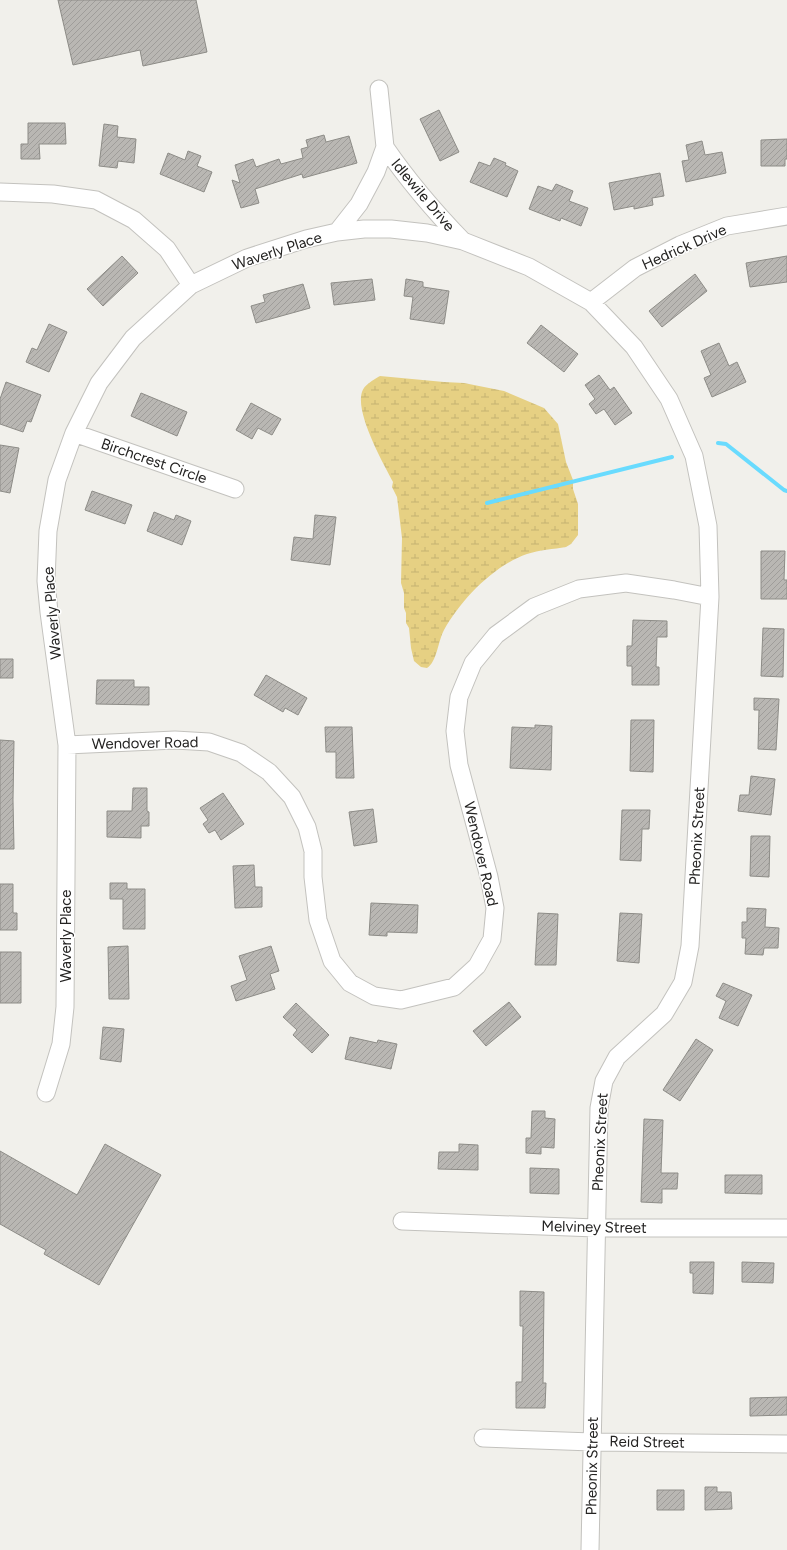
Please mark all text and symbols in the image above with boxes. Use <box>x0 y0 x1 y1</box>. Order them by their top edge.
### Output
street label: Idlewile Drive <box>387 155 459 235</box>
street label: Hedrick Drive <box>639 220 729 274</box>
street label: Waverly Place <box>230 228 324 274</box>
street label: Birchcrest Circle <box>99 434 209 488</box>
street label: Waverly Place <box>39 566 65 660</box>
street label: Wendover Road <box>91 733 199 753</box>
street label: Pheonix Street <box>685 786 709 886</box>
street label: Wendover Road <box>460 800 502 908</box>
street label: Waverly Place <box>57 889 75 983</box>
street label: Pheonix Street <box>588 1092 612 1192</box>
street label: Melviney Street <box>541 1217 647 1237</box>
street label: Pheonix Street <box>582 1416 602 1515</box>
street label: Reid Street <box>609 1432 685 1452</box>

